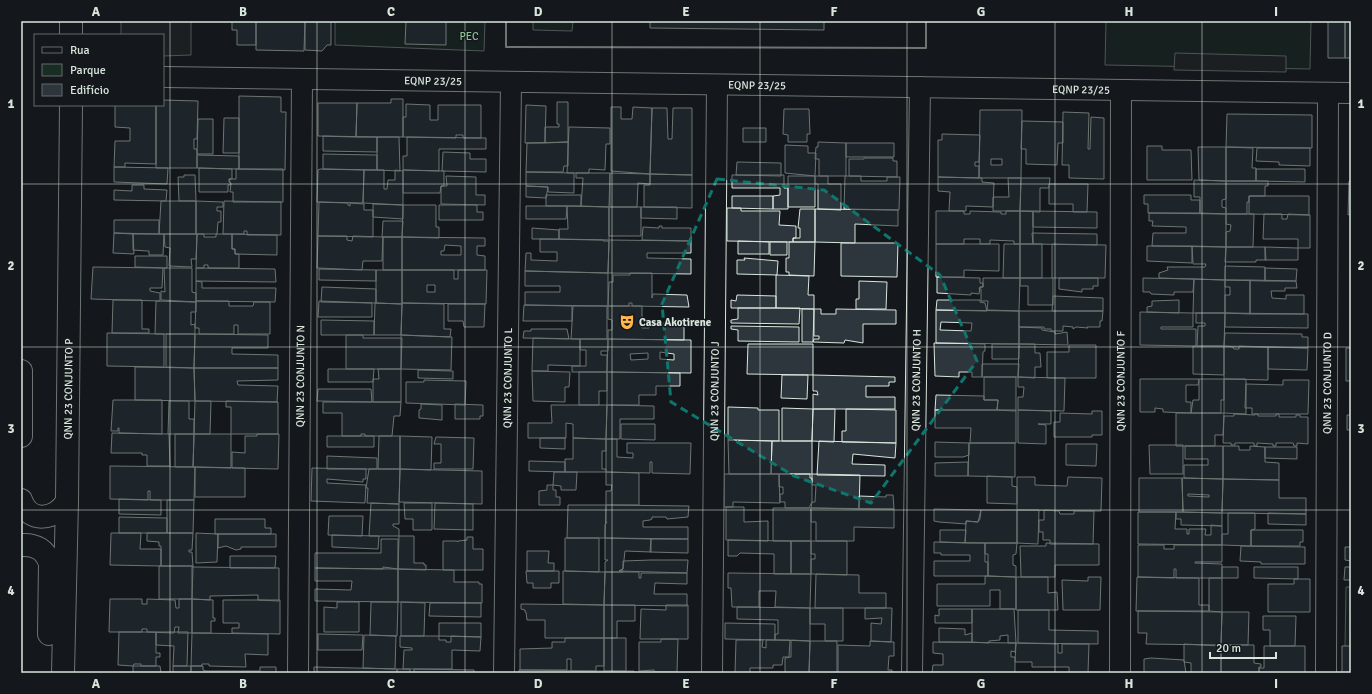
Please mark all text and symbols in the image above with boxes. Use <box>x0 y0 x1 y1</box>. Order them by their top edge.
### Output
text: A <box>92 4 101 20</box>
text: B <box>239 4 247 20</box>
text: C <box>387 4 395 20</box>
text: D <box>534 4 543 20</box>
text: E <box>682 4 690 20</box>
text: F <box>831 4 838 20</box>
text: G <box>977 4 985 20</box>
text: H <box>1125 4 1133 20</box>
text: I <box>1274 4 1278 20</box>
park label: PEC <box>459 30 479 43</box>
legend <box>34 34 164 106</box>
text: Rua <box>70 43 90 58</box>
text: Parque <box>70 63 106 78</box>
street label: EQNP 23/25 <box>404 74 462 88</box>
street label: EQNP 23/25 <box>728 79 786 92</box>
text: Edifício <box>70 83 109 98</box>
street label: EQNP 23/25 <box>1052 83 1110 97</box>
text: 1 <box>7 96 15 112</box>
text: 1 <box>1357 96 1365 112</box>
text: 2 <box>7 258 15 274</box>
text: 2 <box>1357 258 1365 274</box>
theatre icon: Casa Akotirene <box>618 313 636 331</box>
place label: Casa Akotirene <box>639 316 712 329</box>
street label: QNN 23 CONJUNTO N <box>294 325 307 427</box>
street label: QNN 23 CONJUNTO L <box>501 327 515 428</box>
street label: QNN 23 CONJUNTO H <box>909 329 924 431</box>
street label: QNN 23 CONJUNTO F <box>1114 330 1128 431</box>
street label: QNN 23 CONJUNTO D <box>1321 332 1334 434</box>
street label: QNN 23 CONJUNTO P <box>62 338 76 440</box>
street label: QNN 23 CONJUNTO J <box>708 341 722 441</box>
text: 3 <box>7 421 15 437</box>
text: 3 <box>1357 421 1365 437</box>
text: 4 <box>7 583 15 599</box>
text: 4 <box>1357 583 1365 599</box>
scale bar <box>1210 634 1276 660</box>
text: 20 m <box>1216 641 1241 656</box>
text: A <box>92 676 101 692</box>
text: B <box>239 676 247 692</box>
text: C <box>387 676 395 692</box>
text: D <box>534 676 543 692</box>
text: E <box>682 676 690 692</box>
text: F <box>831 676 838 692</box>
text: G <box>977 676 985 692</box>
text: H <box>1125 676 1133 692</box>
text: I <box>1274 676 1278 692</box>

